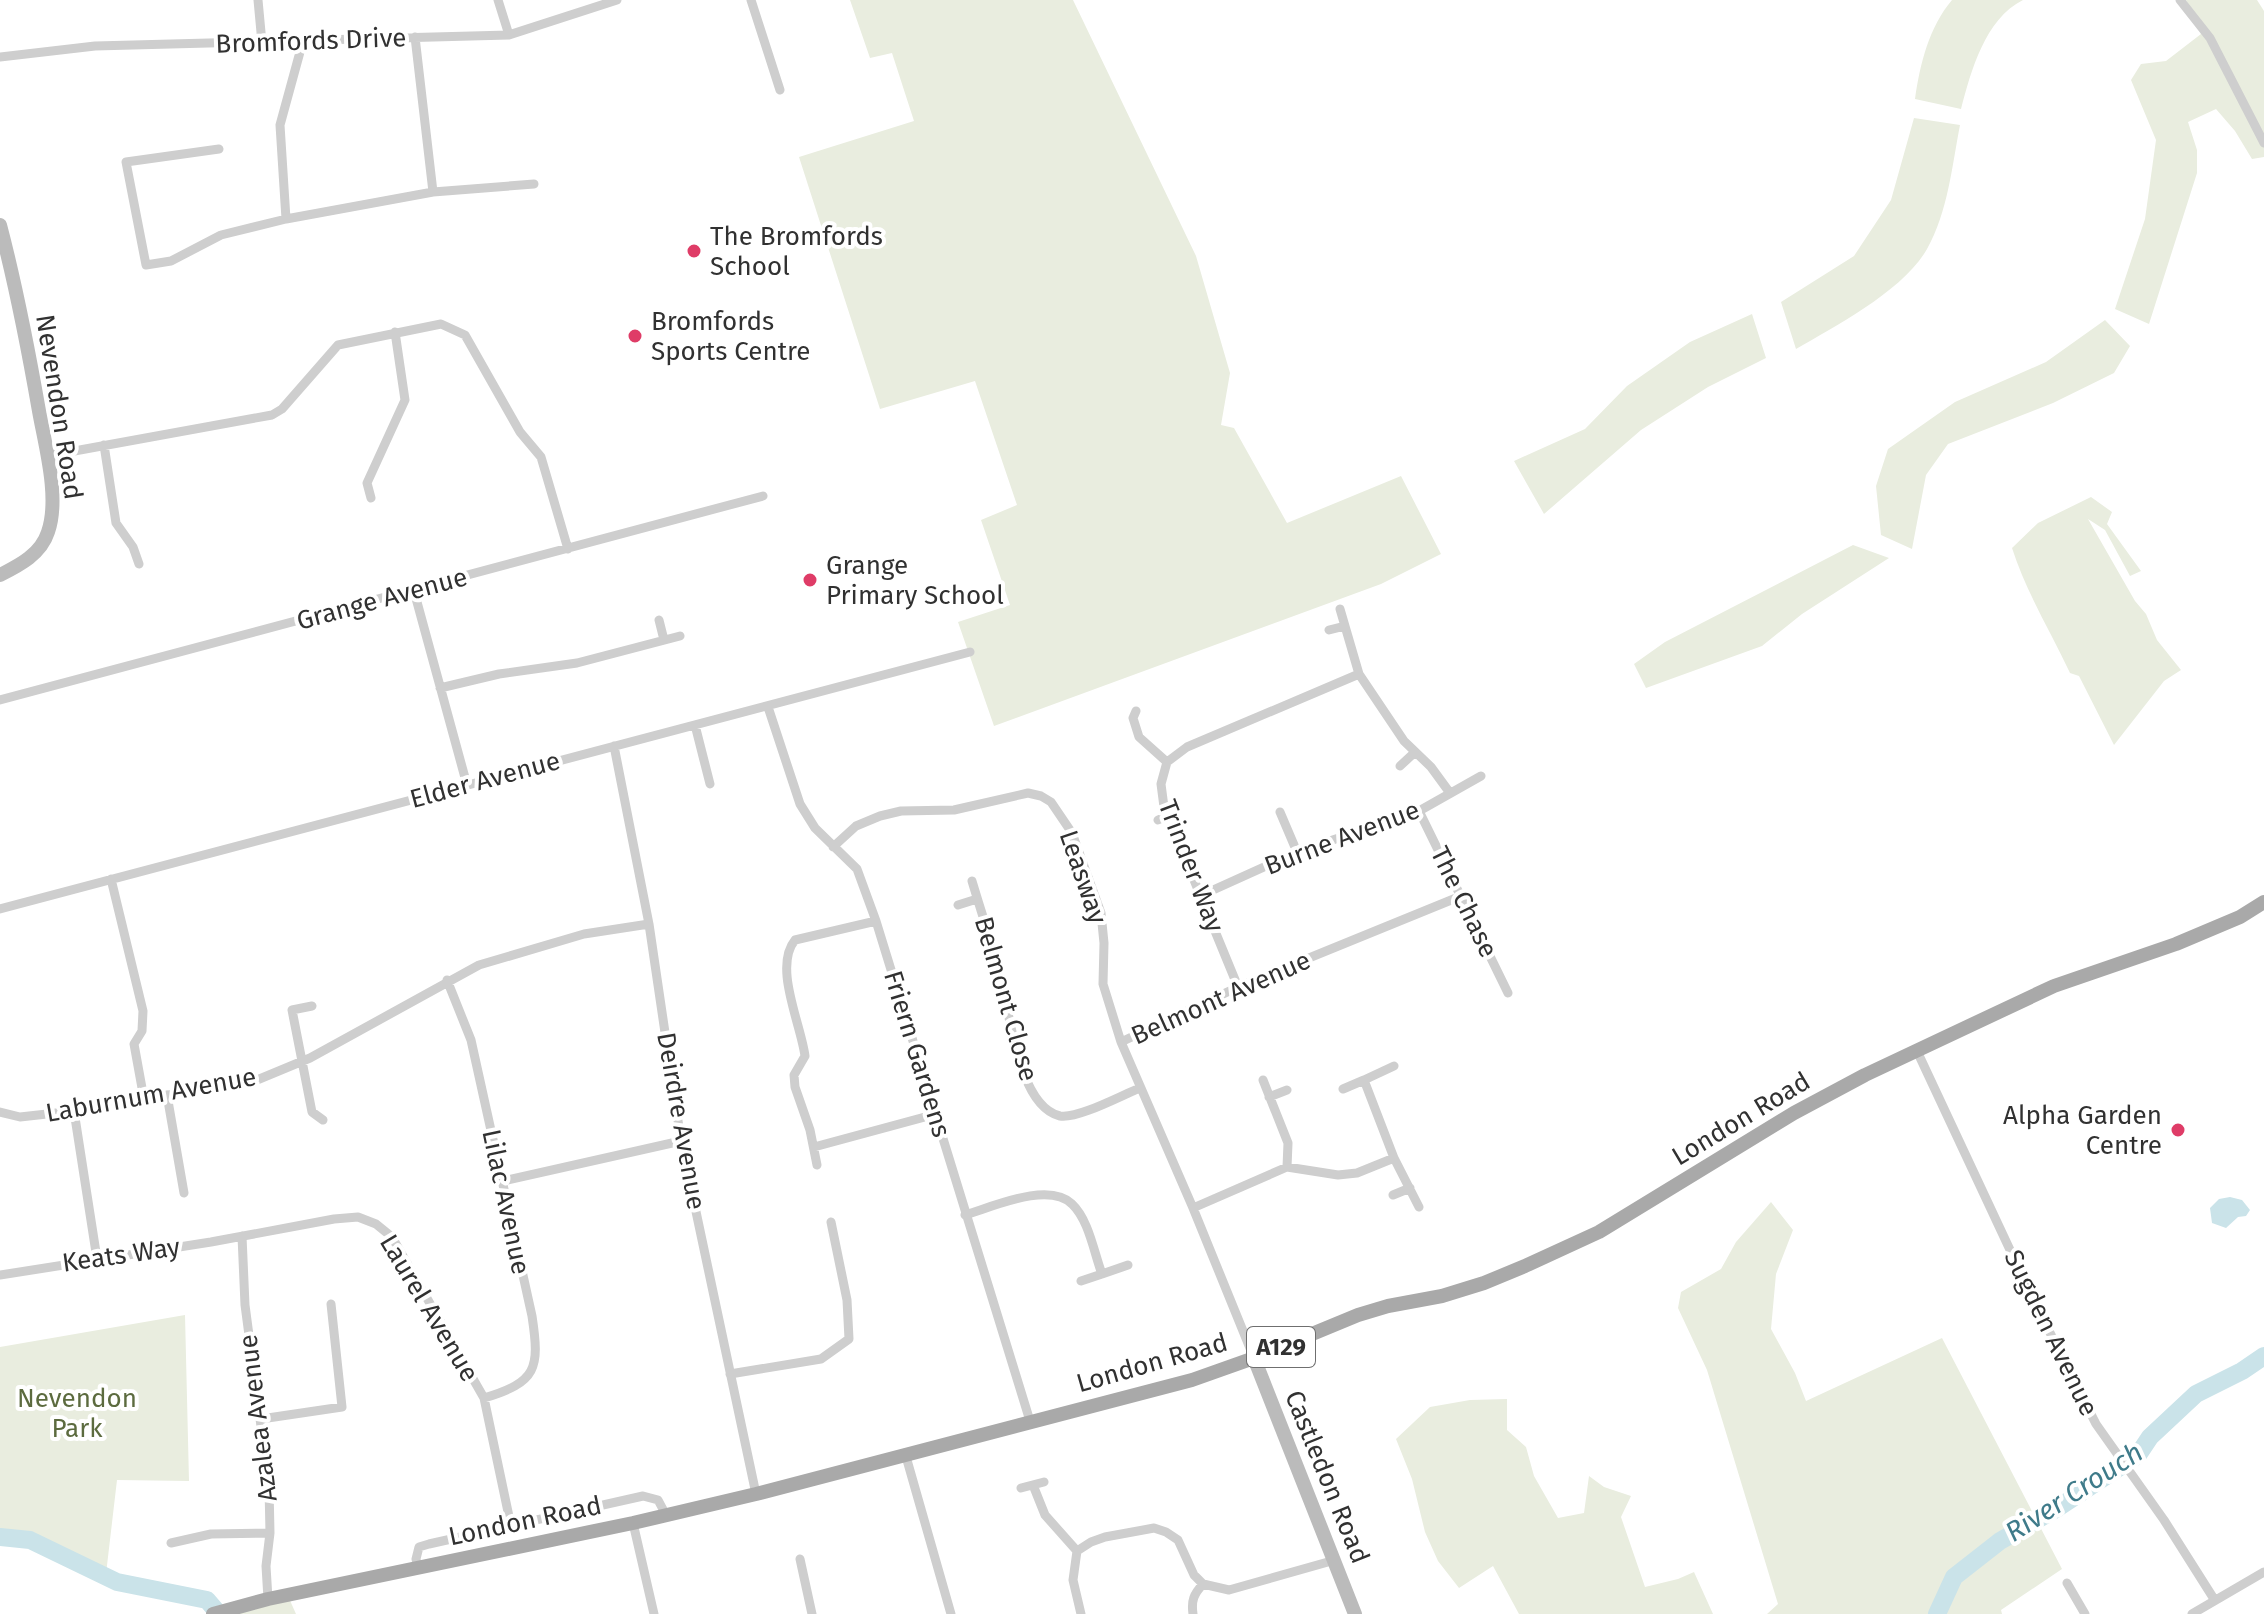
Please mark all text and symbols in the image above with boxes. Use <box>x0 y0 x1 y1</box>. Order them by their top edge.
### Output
street label: Bromfords Drive <box>215 22 407 60</box>
place label: The Bromfords School <box>710 221 883 282</box>
marker: The Bromfords School <box>685 242 703 260</box>
place label: Bromfords Sports Centre <box>651 306 811 367</box>
street label: Nevendon Road <box>29 312 89 502</box>
marker: Bromfords Sports Centre <box>626 327 644 345</box>
place label: Grange Primary School <box>826 550 1004 611</box>
street label: Grange Avenue <box>293 561 471 637</box>
marker: Grange Primary School <box>801 571 819 589</box>
street label: Elder Avenue <box>407 745 563 815</box>
street label: Burne Avenue <box>1260 794 1424 882</box>
street label: Trinder Way <box>1152 795 1230 937</box>
street label: Leasway <box>1053 826 1114 928</box>
street label: The Chase <box>1424 842 1504 962</box>
street label: Belmont Close <box>968 913 1044 1085</box>
street label: Belmont Avenue <box>1127 945 1315 1051</box>
street label: Friern Gardens <box>877 967 957 1141</box>
street label: Deirdre Avenue <box>650 1030 712 1212</box>
street label: Laburnum Avenue <box>43 1061 259 1129</box>
street label: London Road <box>1666 1066 1816 1172</box>
place label: Alpha Garden Centre <box>2003 1100 2162 1161</box>
marker: Alpha Garden Centre <box>2169 1121 2187 1139</box>
street label: Lilac Avenue <box>476 1127 536 1277</box>
street label: Laurel Avenue <box>373 1229 485 1387</box>
street label: Keats Way <box>60 1231 182 1279</box>
street label: Sugden Avenue <box>1997 1245 2105 1421</box>
street label: London Road <box>1073 1327 1231 1399</box>
road number: A129 <box>1247 1327 1315 1367</box>
street label: Azalea Avenue <box>232 1332 284 1504</box>
park label: Nevendon Park <box>17 1383 137 1444</box>
street label: Castledon Road <box>1278 1386 1376 1568</box>
water label: River Crouch <box>1999 1435 2149 1549</box>
street label: London Road <box>446 1490 604 1552</box>

